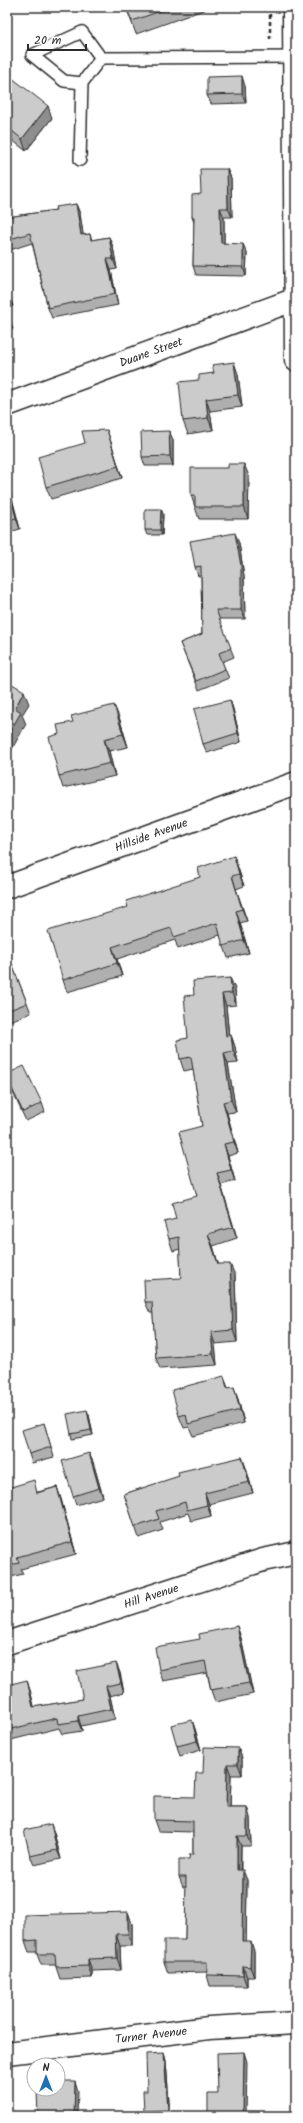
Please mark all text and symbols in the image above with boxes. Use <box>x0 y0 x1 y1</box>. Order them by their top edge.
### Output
scale bar <box>28 26 86 52</box>
text: 20 m <box>34 31 62 50</box>
street label: Duane Street <box>117 332 186 373</box>
street label: Hillside Avenue <box>112 813 191 857</box>
street label: Hill Avenue <box>121 1578 182 1614</box>
street label: Turner Avenue <box>114 2022 189 2049</box>
north arrow <box>26 2057 66 2097</box>
text: N <box>43 2059 50 2077</box>

